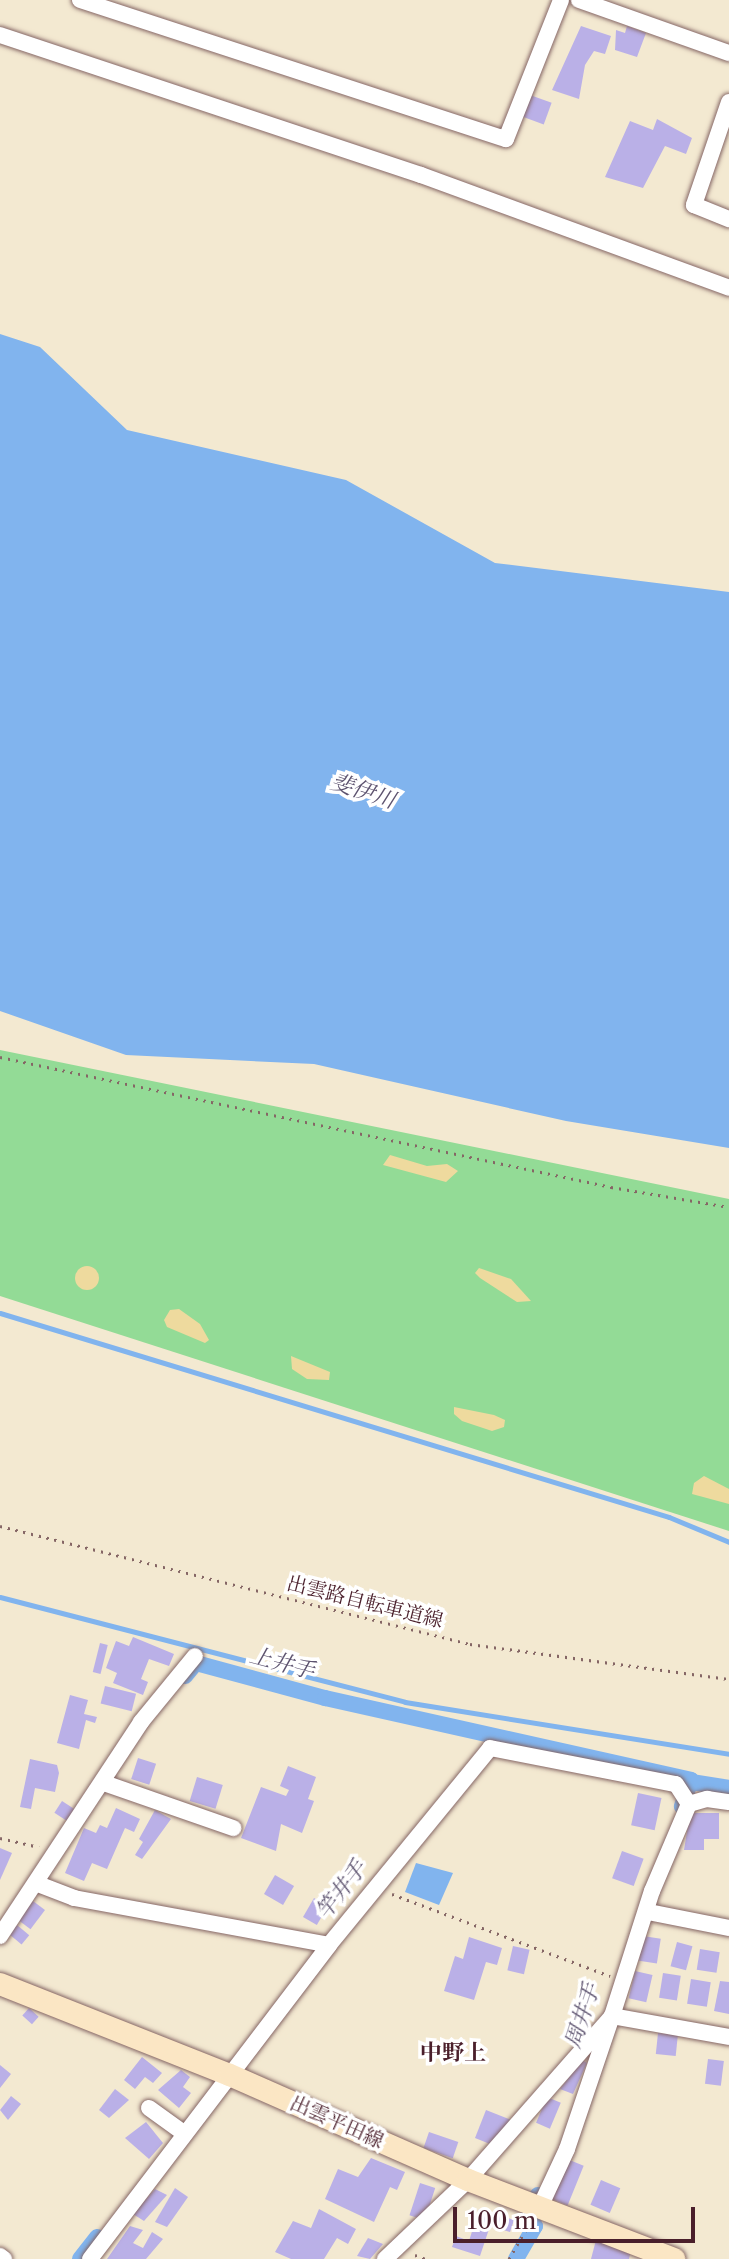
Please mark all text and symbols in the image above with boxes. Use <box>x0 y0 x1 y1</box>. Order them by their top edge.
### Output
water label: 斐伊川 <box>328 768 398 814</box>
street label: 出雲路自転車道線 <box>284 1571 446 1633</box>
water label: 上井手 <box>247 1642 317 1684</box>
water label: 竿井手 <box>310 1856 372 1924</box>
water label: 周井手 <box>559 1981 605 2051</box>
district label: 中野上 <box>420 2040 486 2066</box>
street label: 出雲平田線 <box>286 2091 388 2153</box>
scale bar <box>457 2191 699 2241</box>
text: 100 m <box>467 2206 536 2235</box>

